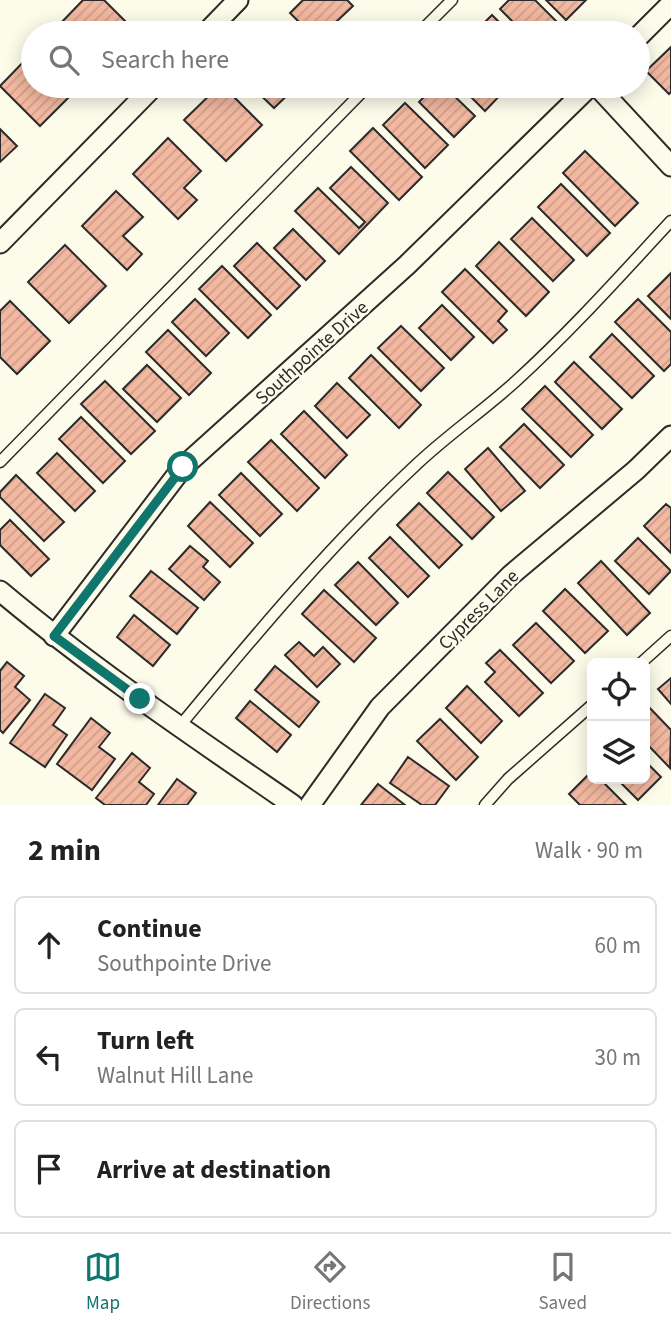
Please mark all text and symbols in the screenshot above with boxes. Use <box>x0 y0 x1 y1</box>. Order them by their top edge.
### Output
search box <box>21 21 650 98</box>
icon: search <box>45 41 83 79</box>
text: Search here <box>101 41 229 78</box>
street label: Southpointe Drive <box>249 295 375 411</box>
route start <box>167 451 198 482</box>
street label: Cypress Lane <box>433 564 525 656</box>
map controls <box>587 658 650 784</box>
button: locate <box>587 658 650 721</box>
route end <box>124 683 155 714</box>
button: layers <box>587 721 650 784</box>
text: 2 min <box>28 829 101 872</box>
text: Walk · 90 m <box>535 834 643 867</box>
text: Continue <box>97 910 202 947</box>
icon: ahead <box>30 926 68 964</box>
text: 60 m <box>594 929 641 962</box>
text: Southpointe Drive <box>97 947 271 980</box>
text: Turn left <box>97 1022 194 1059</box>
icon: left <box>30 1038 68 1076</box>
text: 30 m <box>594 1041 641 1074</box>
text: Walnut Hill Lane <box>97 1059 253 1092</box>
icon: arrive <box>30 1150 68 1188</box>
text: Arrive at destination <box>97 1151 331 1188</box>
tab: Map <box>84 1248 122 1317</box>
tab: Directions <box>290 1248 370 1317</box>
tab: Saved <box>538 1248 587 1317</box>

